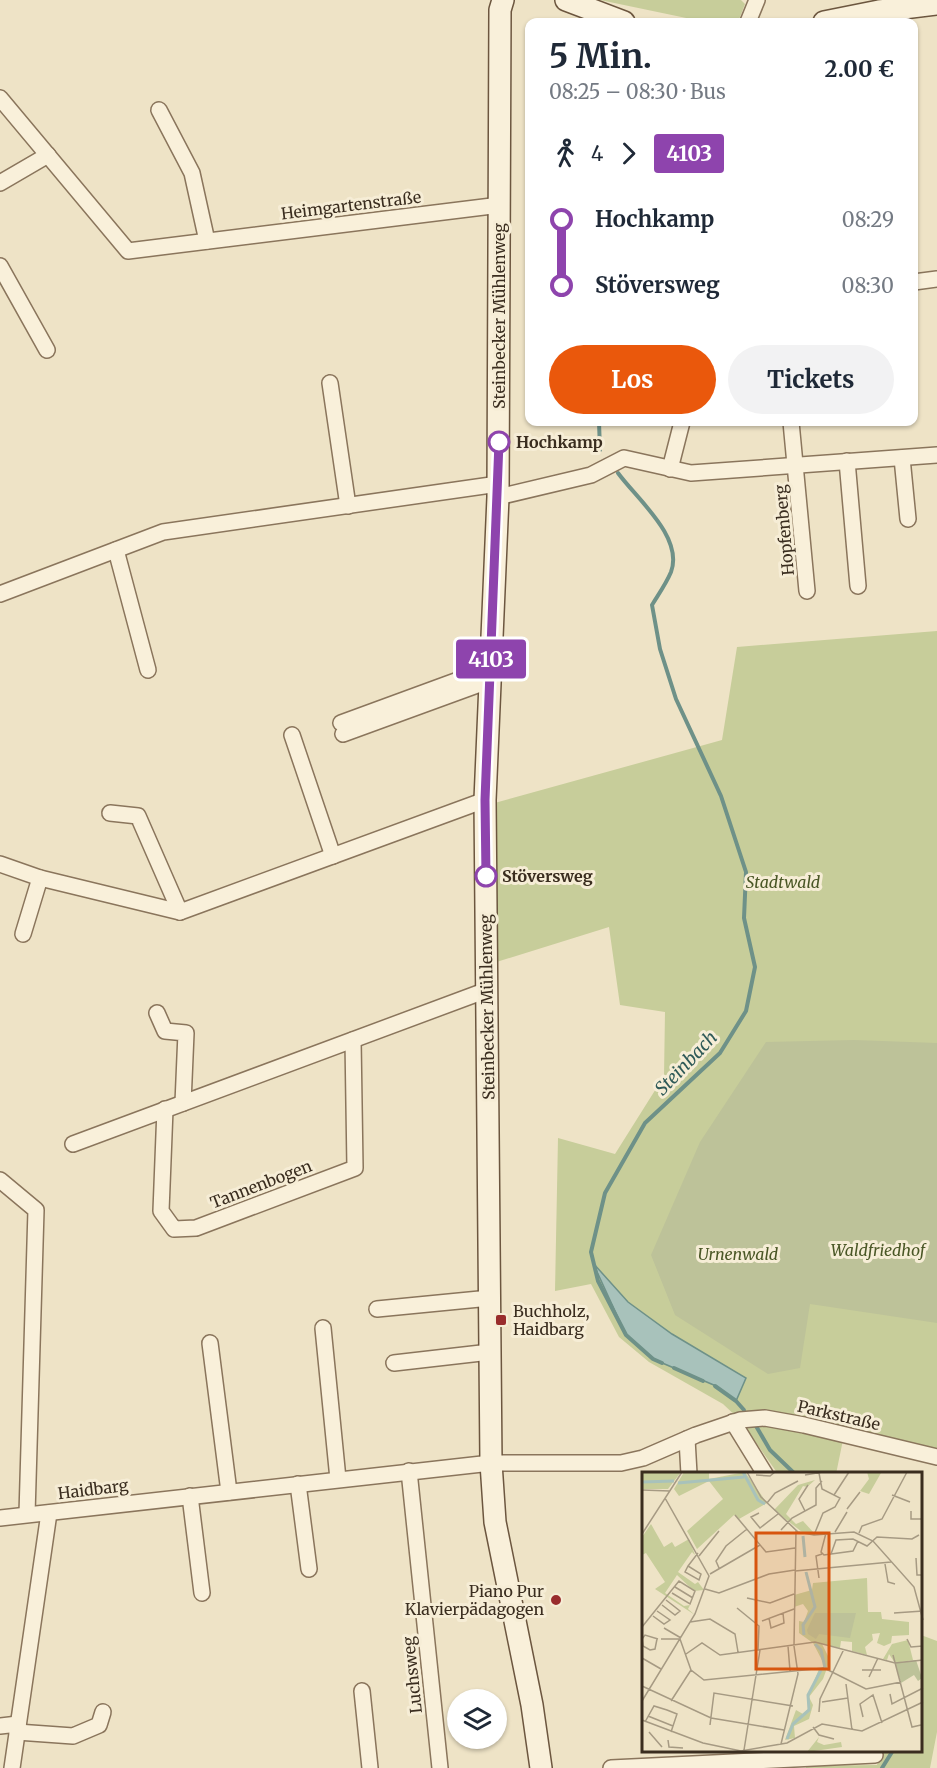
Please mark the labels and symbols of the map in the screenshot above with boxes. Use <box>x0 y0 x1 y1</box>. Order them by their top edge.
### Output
street label: Heimgartenstraße <box>280 186 422 224</box>
street label: Steinbecker Mühlenweg <box>489 223 509 409</box>
marker: Hochkamp <box>488 431 510 453</box>
place label: Hochkamp <box>516 432 603 452</box>
street label: Hopfenberg <box>770 483 798 576</box>
line badge: 4103 <box>449 640 533 678</box>
marker: Stöversweg <box>475 865 497 887</box>
place label: Stöversweg <box>502 866 593 886</box>
park label: Stadtwald <box>746 872 821 892</box>
street label: Steinbecker Mühlenweg <box>475 914 499 1100</box>
water label: Steinbach <box>650 1026 722 1100</box>
street label: Tannenbogen <box>207 1155 315 1213</box>
park label: Waldfriedhof <box>831 1240 927 1260</box>
park label: Urnenwald <box>698 1244 779 1264</box>
place label: Buchholz, Haidbarg <box>513 1301 590 1339</box>
marker: Buchholz, Haidbarg <box>494 1313 508 1327</box>
street label: Parkstraße <box>796 1396 882 1434</box>
inset map <box>642 1472 922 1753</box>
street label: Haidbarg <box>57 1475 130 1503</box>
place label: Piano Pur Klavierpädagogen <box>405 1581 544 1619</box>
marker: Piano Pur Klavierpädagogen <box>549 1593 563 1607</box>
street label: Luchsweg <box>398 1635 426 1715</box>

